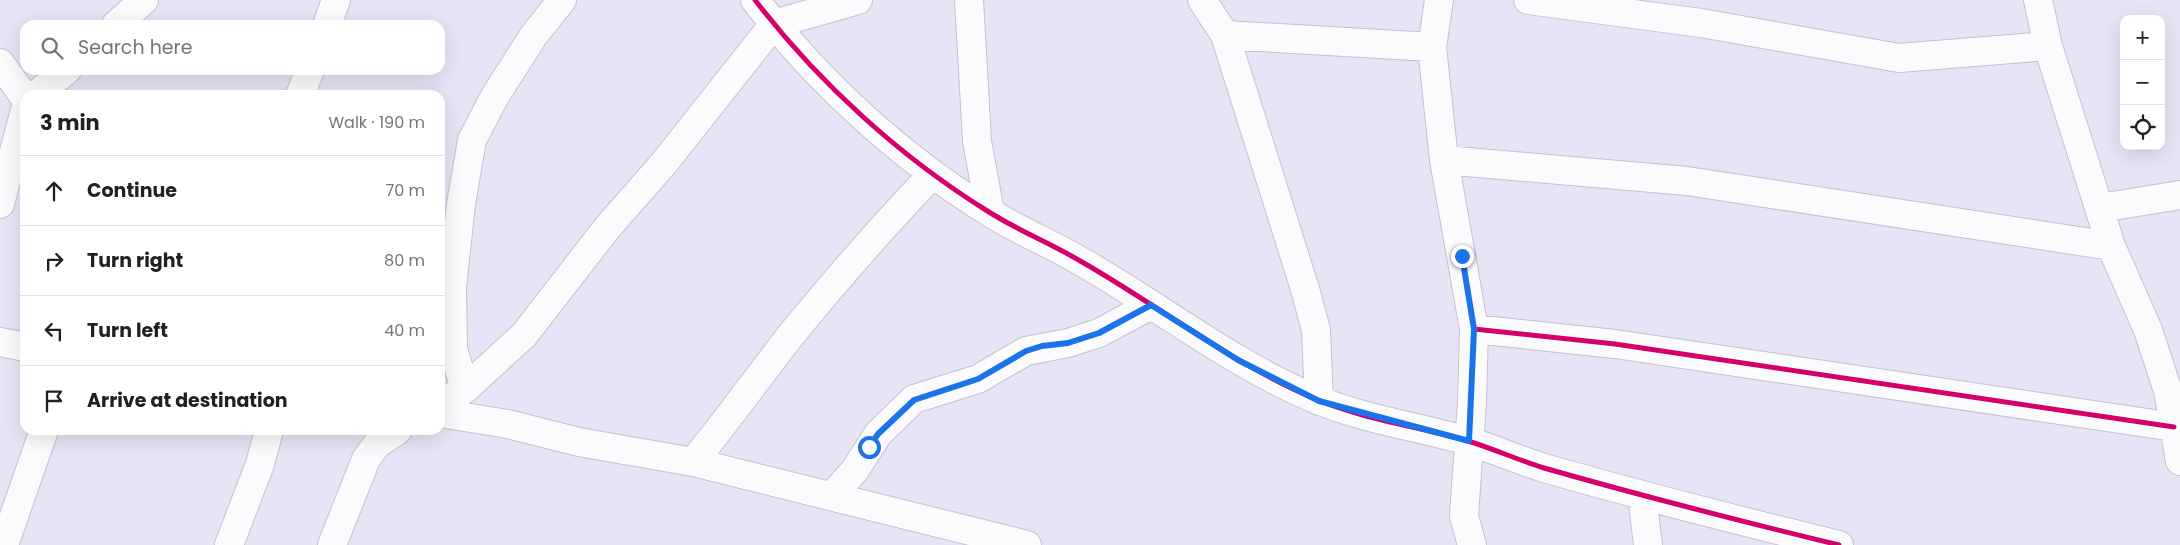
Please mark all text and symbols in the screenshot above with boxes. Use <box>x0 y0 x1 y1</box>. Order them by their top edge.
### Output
map controls <box>2120 15 2165 150</box>
button: + <box>2120 15 2165 60</box>
search box <box>20 20 445 75</box>
icon: search <box>38 34 66 62</box>
text: Search here <box>78 34 192 61</box>
button: − <box>2120 60 2165 105</box>
button: locate <box>2120 105 2165 150</box>
text: 3 min <box>40 108 100 137</box>
text: Walk · 190 m <box>328 111 425 134</box>
icon: ahead <box>40 177 68 205</box>
text: Continue <box>87 177 177 204</box>
text: 70 m <box>385 179 425 202</box>
route end <box>1451 245 1474 268</box>
icon: right <box>40 247 68 275</box>
text: Turn right <box>87 247 183 274</box>
text: 80 m <box>384 249 425 272</box>
icon: left <box>40 317 68 345</box>
text: Turn left <box>87 317 168 344</box>
text: 40 m <box>384 319 425 342</box>
icon: arrive <box>40 387 68 415</box>
text: Arrive at destination <box>87 387 288 414</box>
route start <box>858 436 881 459</box>

